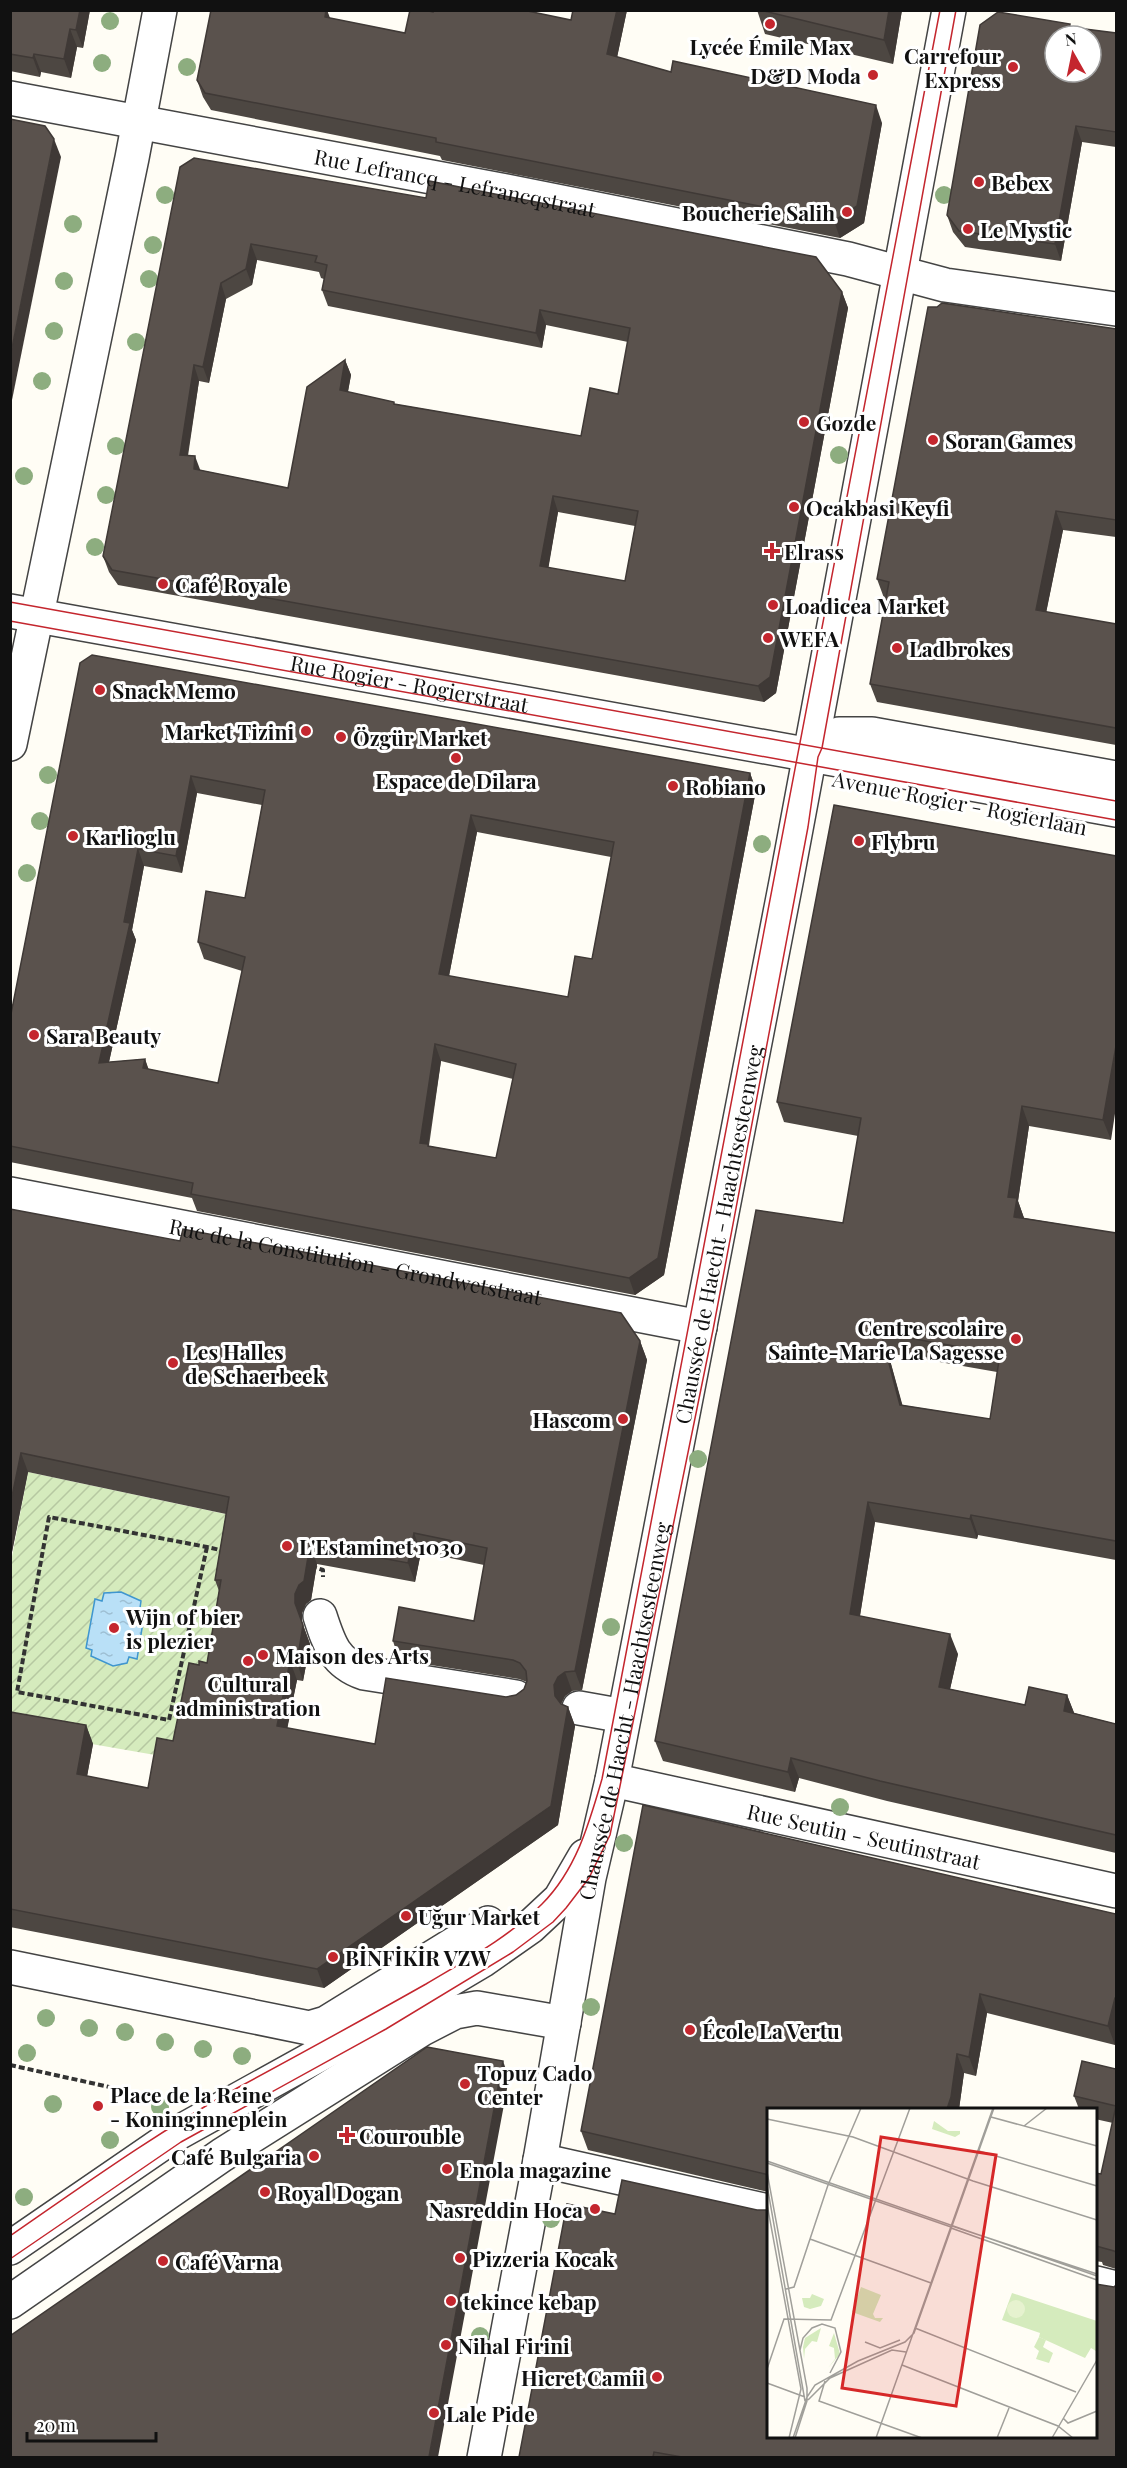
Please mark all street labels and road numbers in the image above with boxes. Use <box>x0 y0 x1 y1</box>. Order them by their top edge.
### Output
street label: Rue Lefrancq - Lefrancqstraat <box>312 141 599 223</box>
street label: Rue Rogier - Rogierstraat <box>288 648 531 718</box>
street label: Avenue Rogier - Rogierlaan <box>829 763 1090 841</box>
street label: Chaussée de Haecht - Haachtsesteenweg <box>667 1042 768 1426</box>
street label: Rue de la Constitution - Grondwetstraat <box>167 1211 545 1310</box>
street label: Chaussée de Haecht - Haachtsesteenweg <box>571 1520 676 1902</box>
street label: Rue Seutin - Seutinstraat <box>745 1796 984 1875</box>

